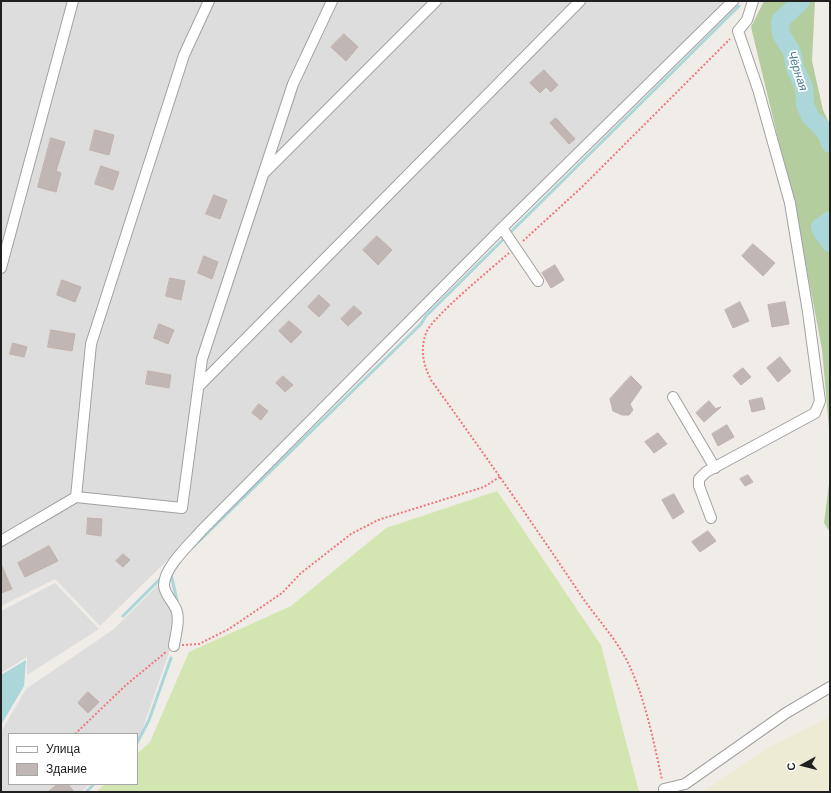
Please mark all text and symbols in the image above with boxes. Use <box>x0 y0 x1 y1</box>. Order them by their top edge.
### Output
water label: Чёрная <box>784 49 810 93</box>
legend <box>8 733 138 785</box>
text: Улица <box>46 742 80 756</box>
north arrow <box>783 745 823 785</box>
text: Здание <box>46 762 87 776</box>
text: С <box>785 762 798 771</box>

